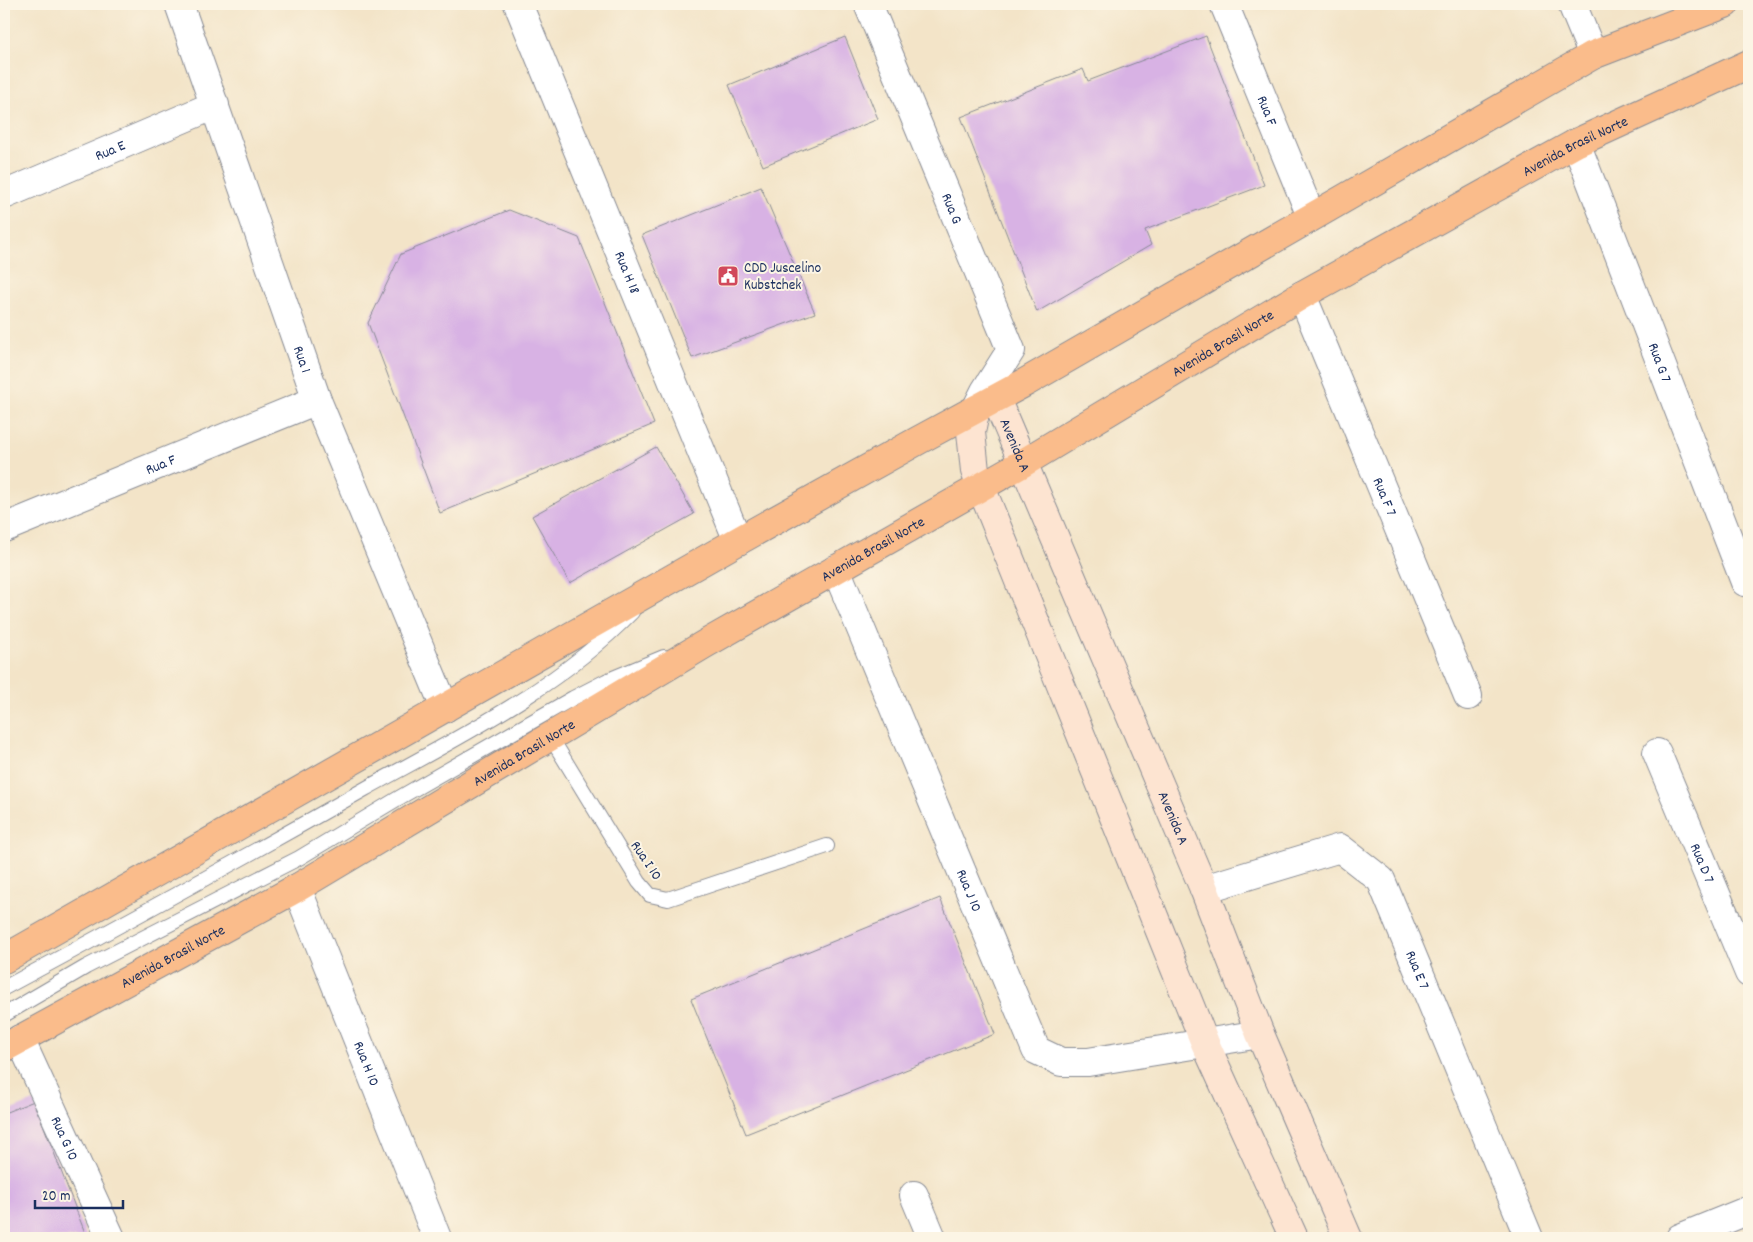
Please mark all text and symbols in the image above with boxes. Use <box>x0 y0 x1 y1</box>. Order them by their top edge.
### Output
street label: Rua F <box>1250 93 1282 130</box>
street label: Avenida Brasil Norte <box>1519 111 1633 184</box>
street label: Rua E <box>92 135 129 168</box>
street label: Rua G <box>934 190 967 228</box>
street label: Rua H 18 <box>607 248 645 298</box>
place label: CDD Juscelino Kubstchek <box>744 258 821 297</box>
public building icon: CDD Juscelino Kubstchek <box>716 264 740 288</box>
street label: Avenida Brasil Norte <box>1168 305 1279 384</box>
street label: Rua G 7 <box>1641 340 1676 386</box>
street label: Rua 1 <box>286 343 316 376</box>
street label: Avenida A <box>993 416 1035 476</box>
street label: Rua F <box>143 450 180 482</box>
street label: Rua F 7 <box>1366 474 1401 520</box>
street label: Avenida Brasil Norte <box>818 512 930 589</box>
street label: Avenida Brasil Norte <box>469 715 580 793</box>
street label: Avenida A <box>1151 788 1193 849</box>
street label: Rua I 10 <box>624 837 667 885</box>
street label: Rua D 7 <box>1683 840 1719 887</box>
street label: Rua J 10 <box>949 866 986 916</box>
street label: Avenida Brasil Norte <box>117 920 230 995</box>
street label: Rua E 7 <box>1398 948 1434 993</box>
street label: Rua H 10 <box>346 1038 384 1090</box>
street label: Rua G 10 <box>44 1113 83 1165</box>
scale bar <box>35 1177 122 1209</box>
text: 20 m <box>42 1186 70 1208</box>

